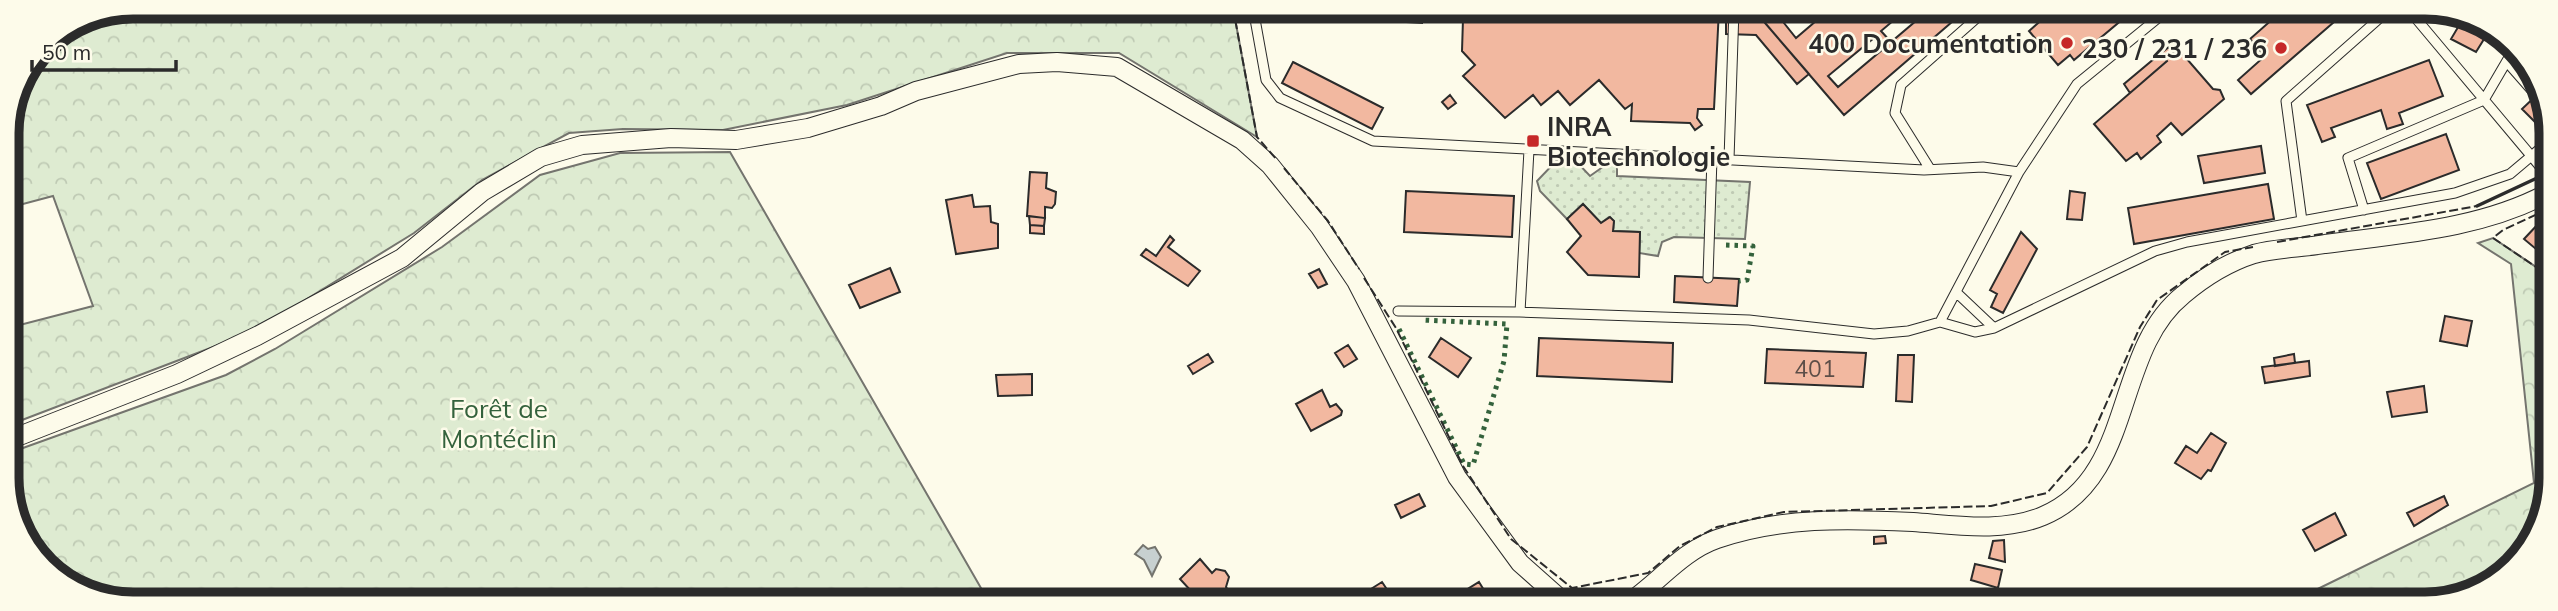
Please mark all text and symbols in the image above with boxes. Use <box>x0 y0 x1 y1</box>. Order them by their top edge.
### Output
place label: 400 Documentation <box>1808 27 2053 60</box>
scale bar <box>32 28 175 72</box>
place label: 230 / 231 / 236 <box>2082 32 2267 65</box>
marker: 400 Documentation <box>2059 35 2075 51</box>
text: 50 m <box>42 39 91 65</box>
marker: 230 / 231 / 236 <box>2273 40 2289 56</box>
place label: INRA Biotechnologie <box>1547 110 1730 173</box>
marker: INRA Biotechnologie <box>1525 133 1541 149</box>
house number: 401 <box>1794 354 1836 383</box>
park label: Forêt de Montéclin <box>441 392 557 455</box>

